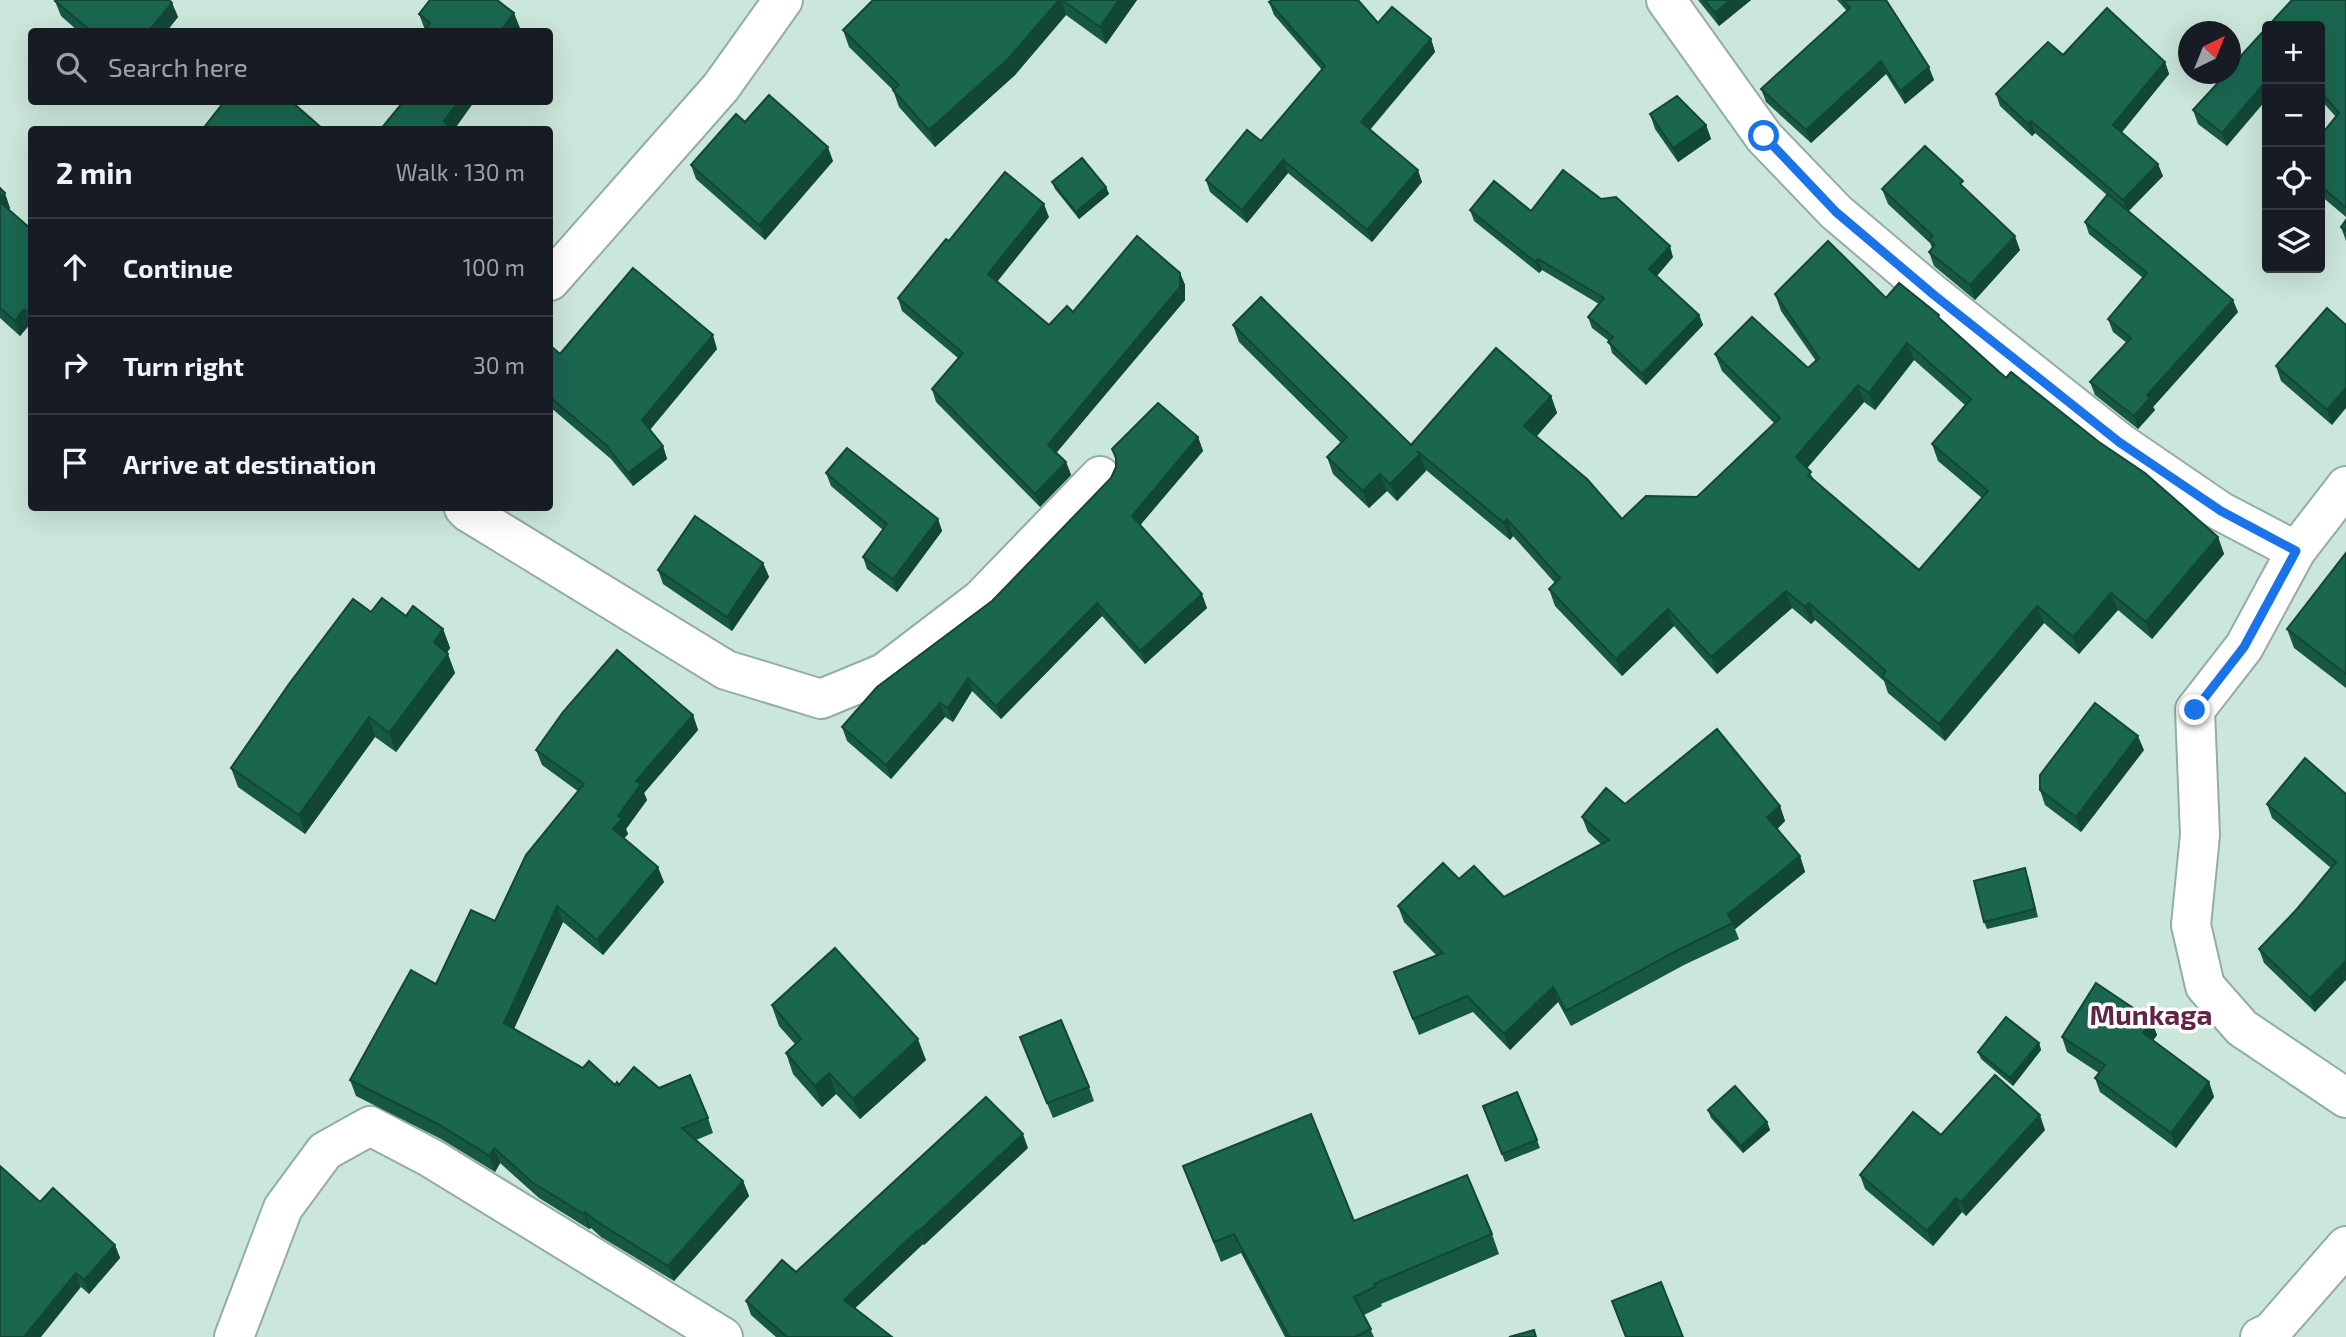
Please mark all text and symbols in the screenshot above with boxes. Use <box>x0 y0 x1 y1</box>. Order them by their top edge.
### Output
north arrow <box>2178 21 2241 84</box>
map controls <box>2262 21 2325 273</box>
button: + <box>2262 21 2325 84</box>
search box <box>28 28 553 105</box>
icon: search <box>52 48 90 86</box>
text: Search here <box>108 51 248 82</box>
button: − <box>2262 84 2325 147</box>
route start <box>1748 120 1779 151</box>
button: locate <box>2262 147 2325 210</box>
text: 2 min <box>56 154 133 190</box>
text: Walk · 130 m <box>396 158 525 186</box>
button: layers <box>2262 210 2325 273</box>
icon: ahead <box>56 248 94 286</box>
text: Continue <box>123 252 233 283</box>
text: 100 m <box>463 253 525 281</box>
icon: right <box>56 346 94 384</box>
text: Turn right <box>123 350 244 381</box>
text: 30 m <box>473 351 525 379</box>
icon: arrive <box>56 444 94 482</box>
text: Arrive at destination <box>123 448 376 479</box>
route end <box>2179 694 2210 725</box>
district label: Munkaga <box>2090 997 2212 1031</box>

